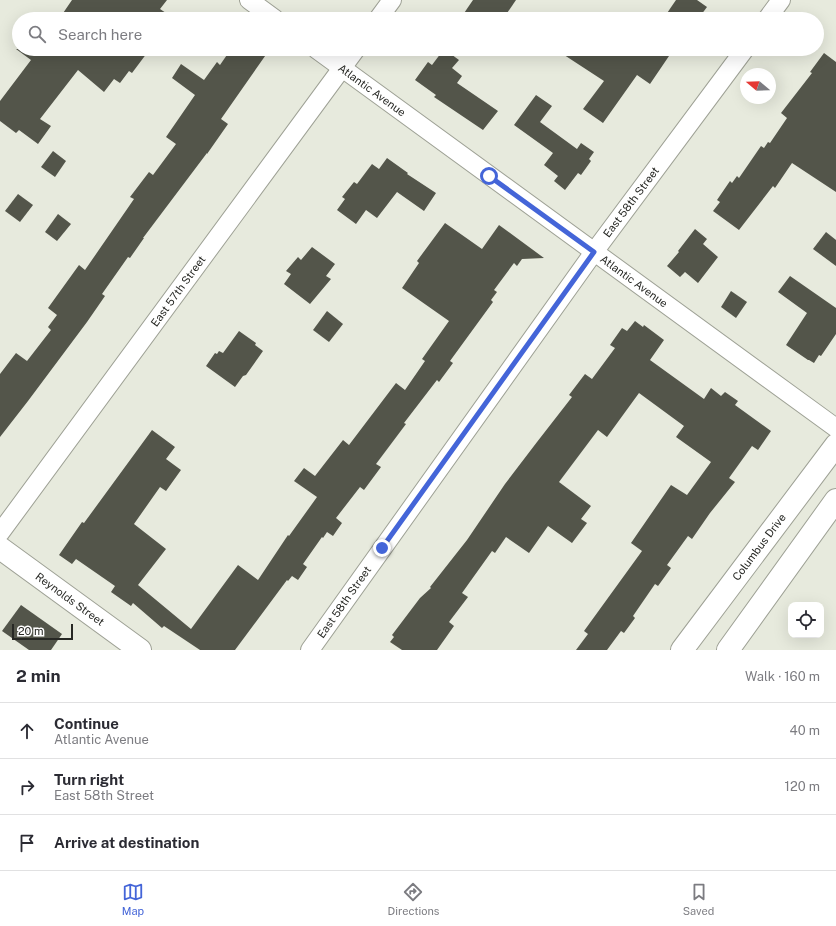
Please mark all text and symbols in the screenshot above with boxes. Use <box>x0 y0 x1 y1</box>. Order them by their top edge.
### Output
search box <box>12 12 824 56</box>
icon: search <box>26 23 48 45</box>
text: Search here <box>58 26 142 43</box>
street label: Atlantic Avenue <box>336 62 408 118</box>
north arrow <box>740 68 776 104</box>
street label: East 58th Street <box>601 165 661 239</box>
route start <box>480 167 498 185</box>
street label: East 57th Street <box>148 253 208 329</box>
street label: Atlantic Avenue <box>598 253 670 309</box>
street label: Columbus Drive <box>730 511 788 583</box>
route end <box>373 539 391 557</box>
street label: East 58th Street <box>315 564 373 640</box>
street label: Reynolds Street <box>33 570 107 628</box>
map controls <box>788 602 824 638</box>
button: locate <box>788 602 824 638</box>
scale bar <box>12 622 73 641</box>
text: 20 m <box>18 625 43 637</box>
text: 2 min <box>16 666 61 686</box>
text: Walk · 160 m <box>745 669 820 684</box>
text: Continue <box>54 715 119 732</box>
icon: ahead <box>16 720 38 742</box>
text: 40 m <box>789 723 820 738</box>
text: Atlantic Avenue <box>54 732 149 747</box>
text: Turn right <box>54 771 124 788</box>
icon: right <box>16 776 38 798</box>
text: 120 m <box>785 779 820 794</box>
text: East 58th Street <box>54 788 154 803</box>
icon: arrive <box>16 832 38 854</box>
text: Arrive at destination <box>54 834 199 851</box>
tab: Map <box>122 881 144 917</box>
tab: Directions <box>388 881 439 917</box>
tab: Saved <box>683 881 714 917</box>

